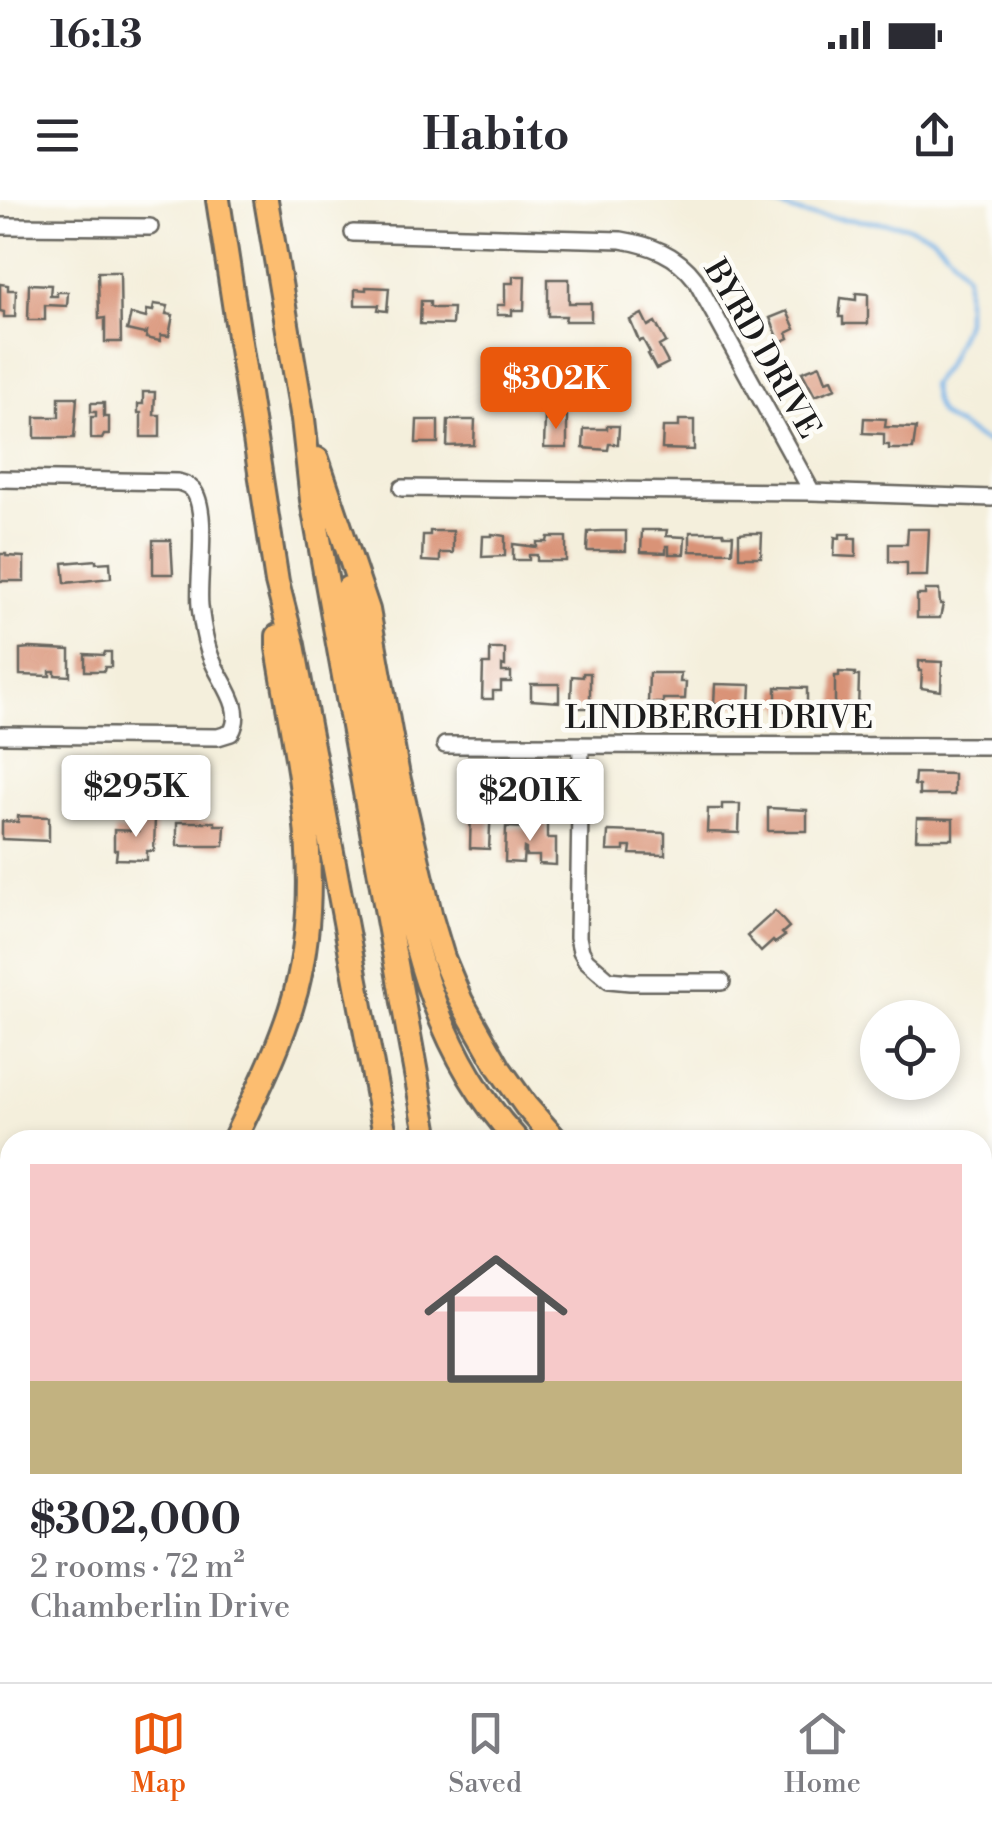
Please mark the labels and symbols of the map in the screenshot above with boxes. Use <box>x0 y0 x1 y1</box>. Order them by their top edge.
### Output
street label: BYRD DRIVE <box>694 252 829 445</box>
pin: $302K <box>486 347 626 432</box>
street label: LINDBERGH DRIVE <box>565 698 873 738</box>
pin: $295K <box>66 755 206 840</box>
pin: $201K <box>460 759 600 844</box>

